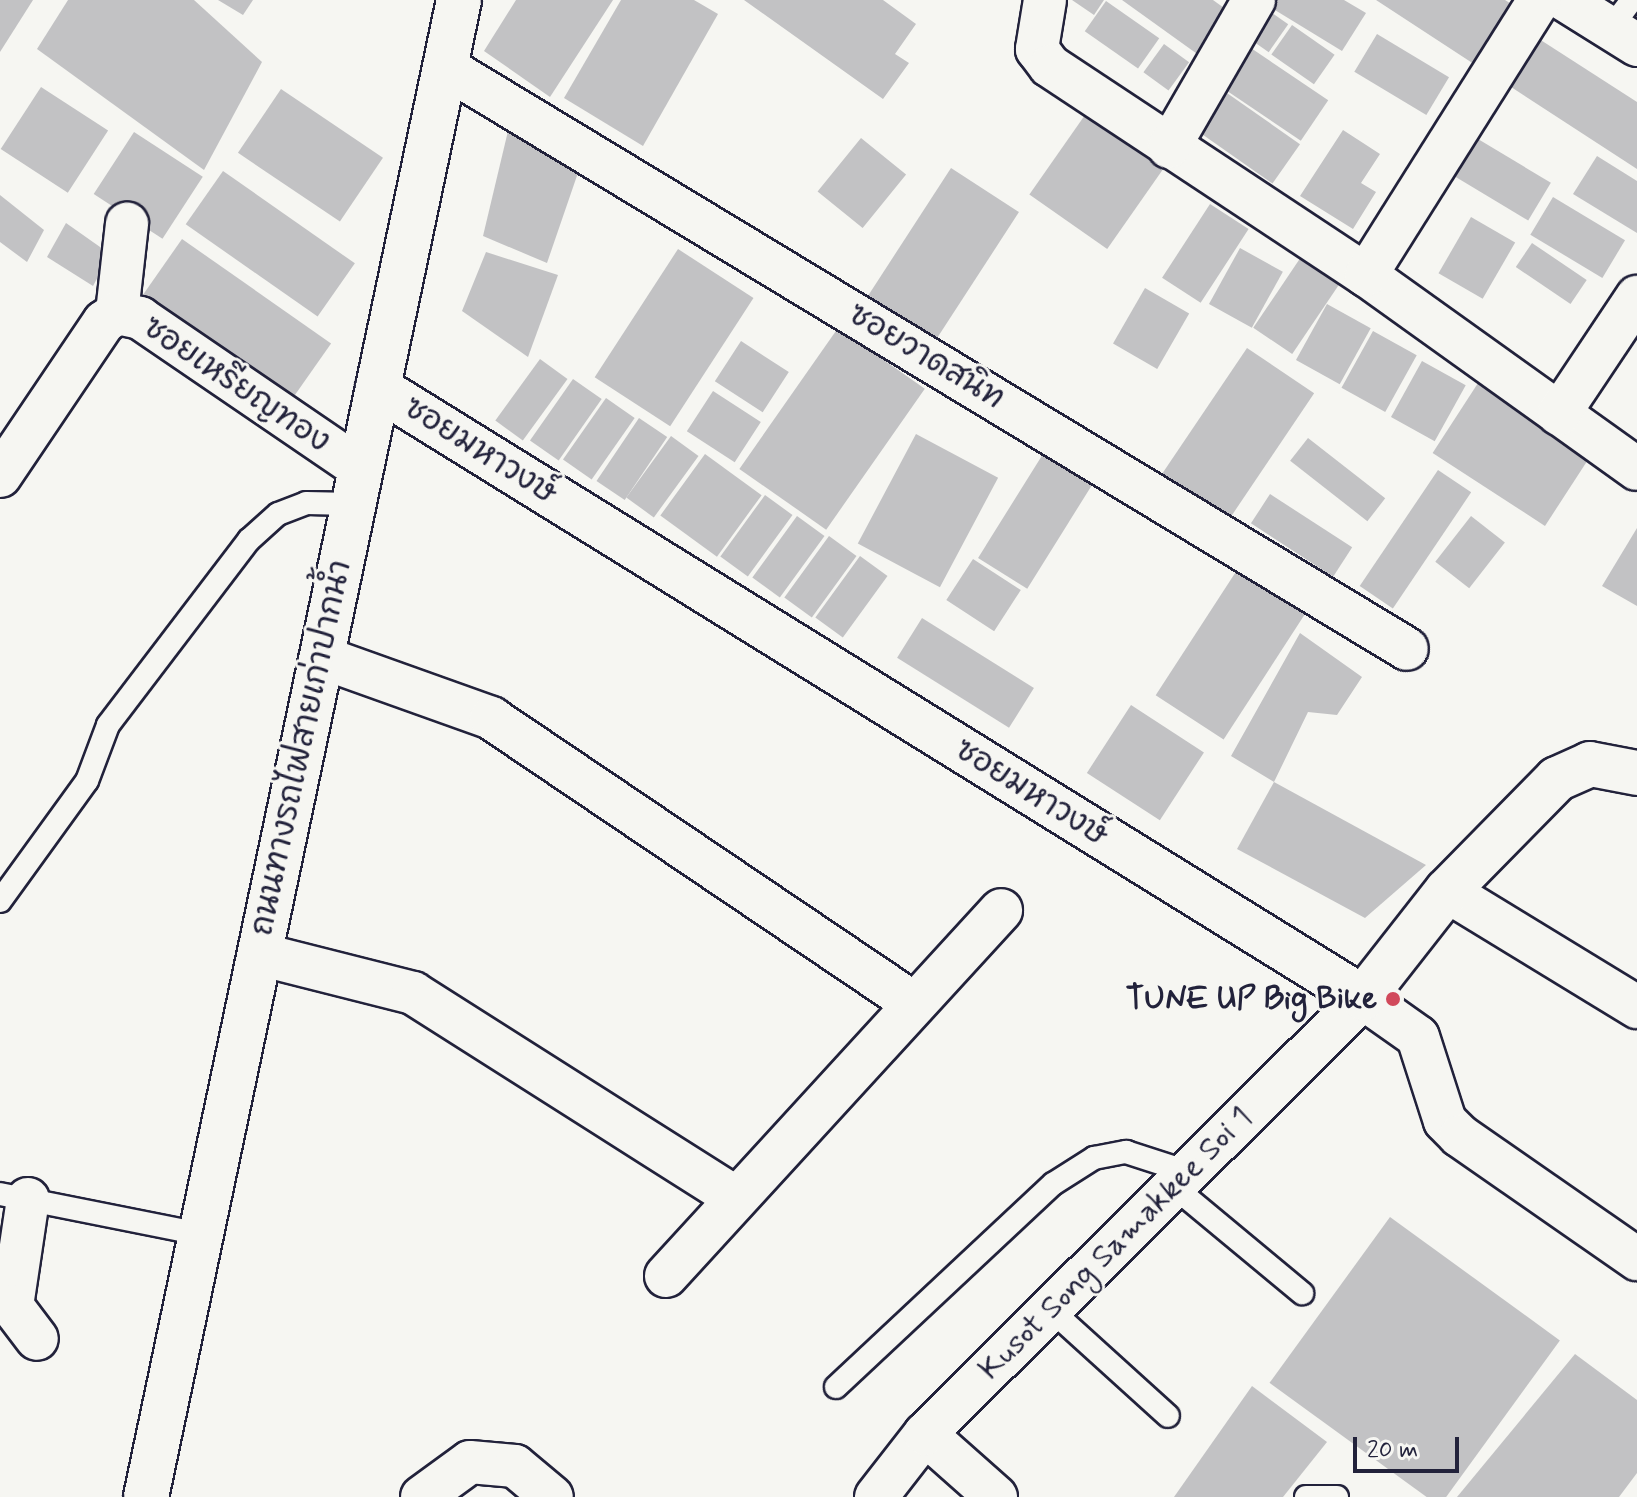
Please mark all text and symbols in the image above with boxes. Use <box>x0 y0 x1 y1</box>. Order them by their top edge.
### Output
street label: ซอยวาดสนิท <box>841 295 1011 419</box>
street label: ซอยเหรียญทอง <box>135 308 337 462</box>
street label: ซอยมหาวงษ์ <box>396 389 564 513</box>
street label: ถนนทางรถไฟสายเก่าปากน้ำ <box>243 557 361 939</box>
street label: ซอยมหาวงษ์ <box>947 731 1115 855</box>
place label: TUNE UP Big Bike <box>1126 980 1377 1018</box>
marker: TUNE UP Big Bike <box>1384 990 1402 1008</box>
street label: Kusot Song Samakkee Soi 1 <box>970 1098 1262 1390</box>
scale bar <box>1357 1421 1463 1471</box>
text: 20 m <box>1367 1435 1418 1466</box>

